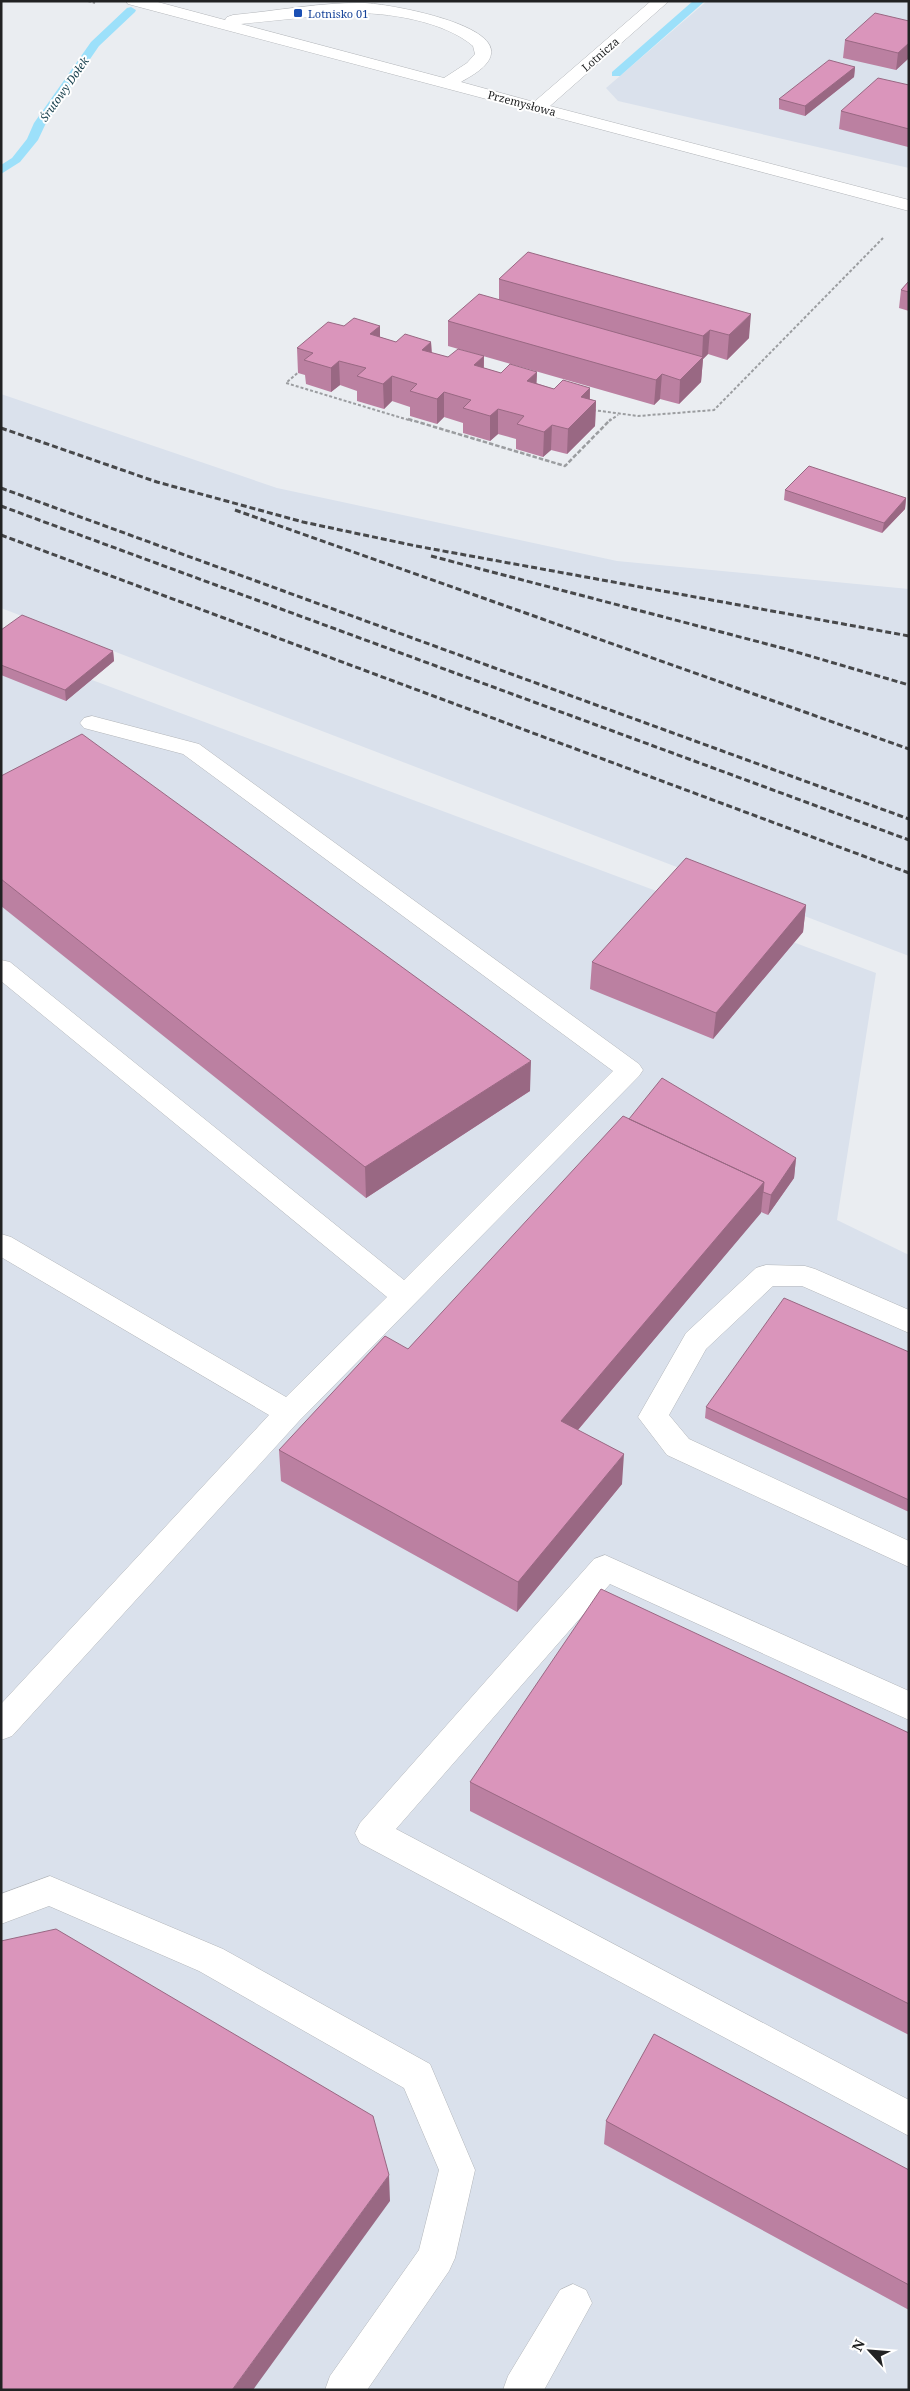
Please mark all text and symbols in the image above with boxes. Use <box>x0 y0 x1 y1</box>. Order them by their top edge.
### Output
place label: Lotnisko 01 <box>308 6 368 21</box>
marker: Lotnisko 01 <box>292 7 304 19</box>
street label: Lotnicza <box>578 34 622 74</box>
water label: Śrutowy Dołek <box>36 53 92 124</box>
street label: Przemysłowa <box>486 87 558 119</box>
north arrow <box>845 2326 895 2376</box>
text: N <box>847 2336 869 2354</box>

